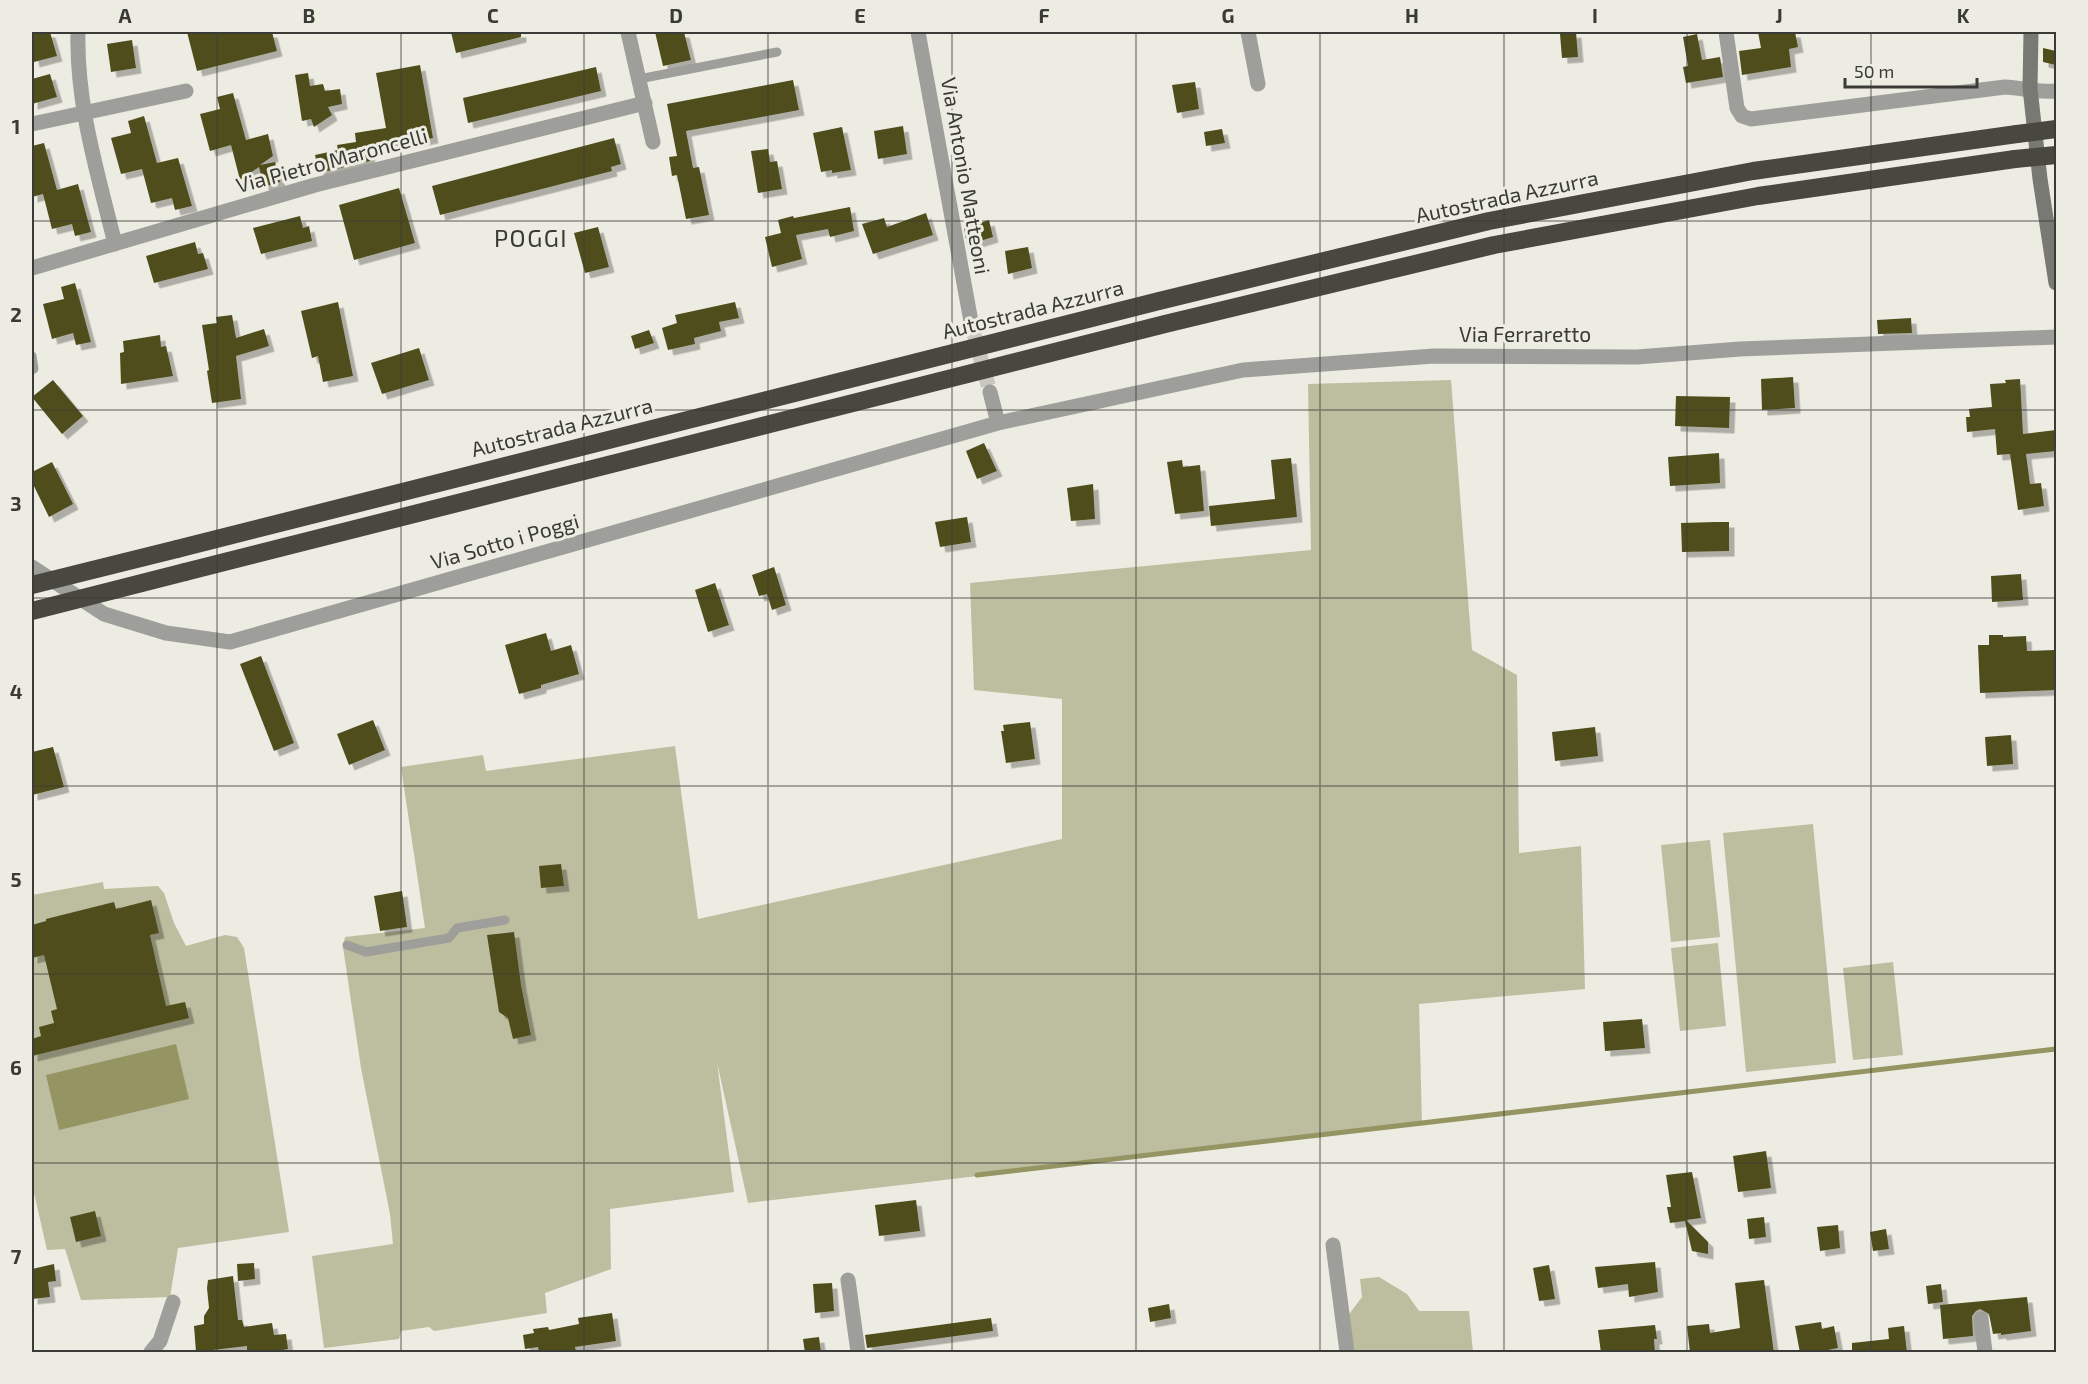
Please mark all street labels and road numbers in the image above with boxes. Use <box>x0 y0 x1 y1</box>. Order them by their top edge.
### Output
street label: Via Antonio Matteoni <box>937 75 996 276</box>
street label: Via Pietro Maroncelli <box>233 122 430 197</box>
street label: Autostrada Azzurra <box>1413 164 1600 227</box>
street label: Autostrada Azzurra <box>939 274 1126 343</box>
street label: Via Ferraretto <box>1459 321 1591 346</box>
street label: Autostrada Azzurra <box>468 392 655 461</box>
street label: Via Sotto i Poggi <box>427 507 582 574</box>

